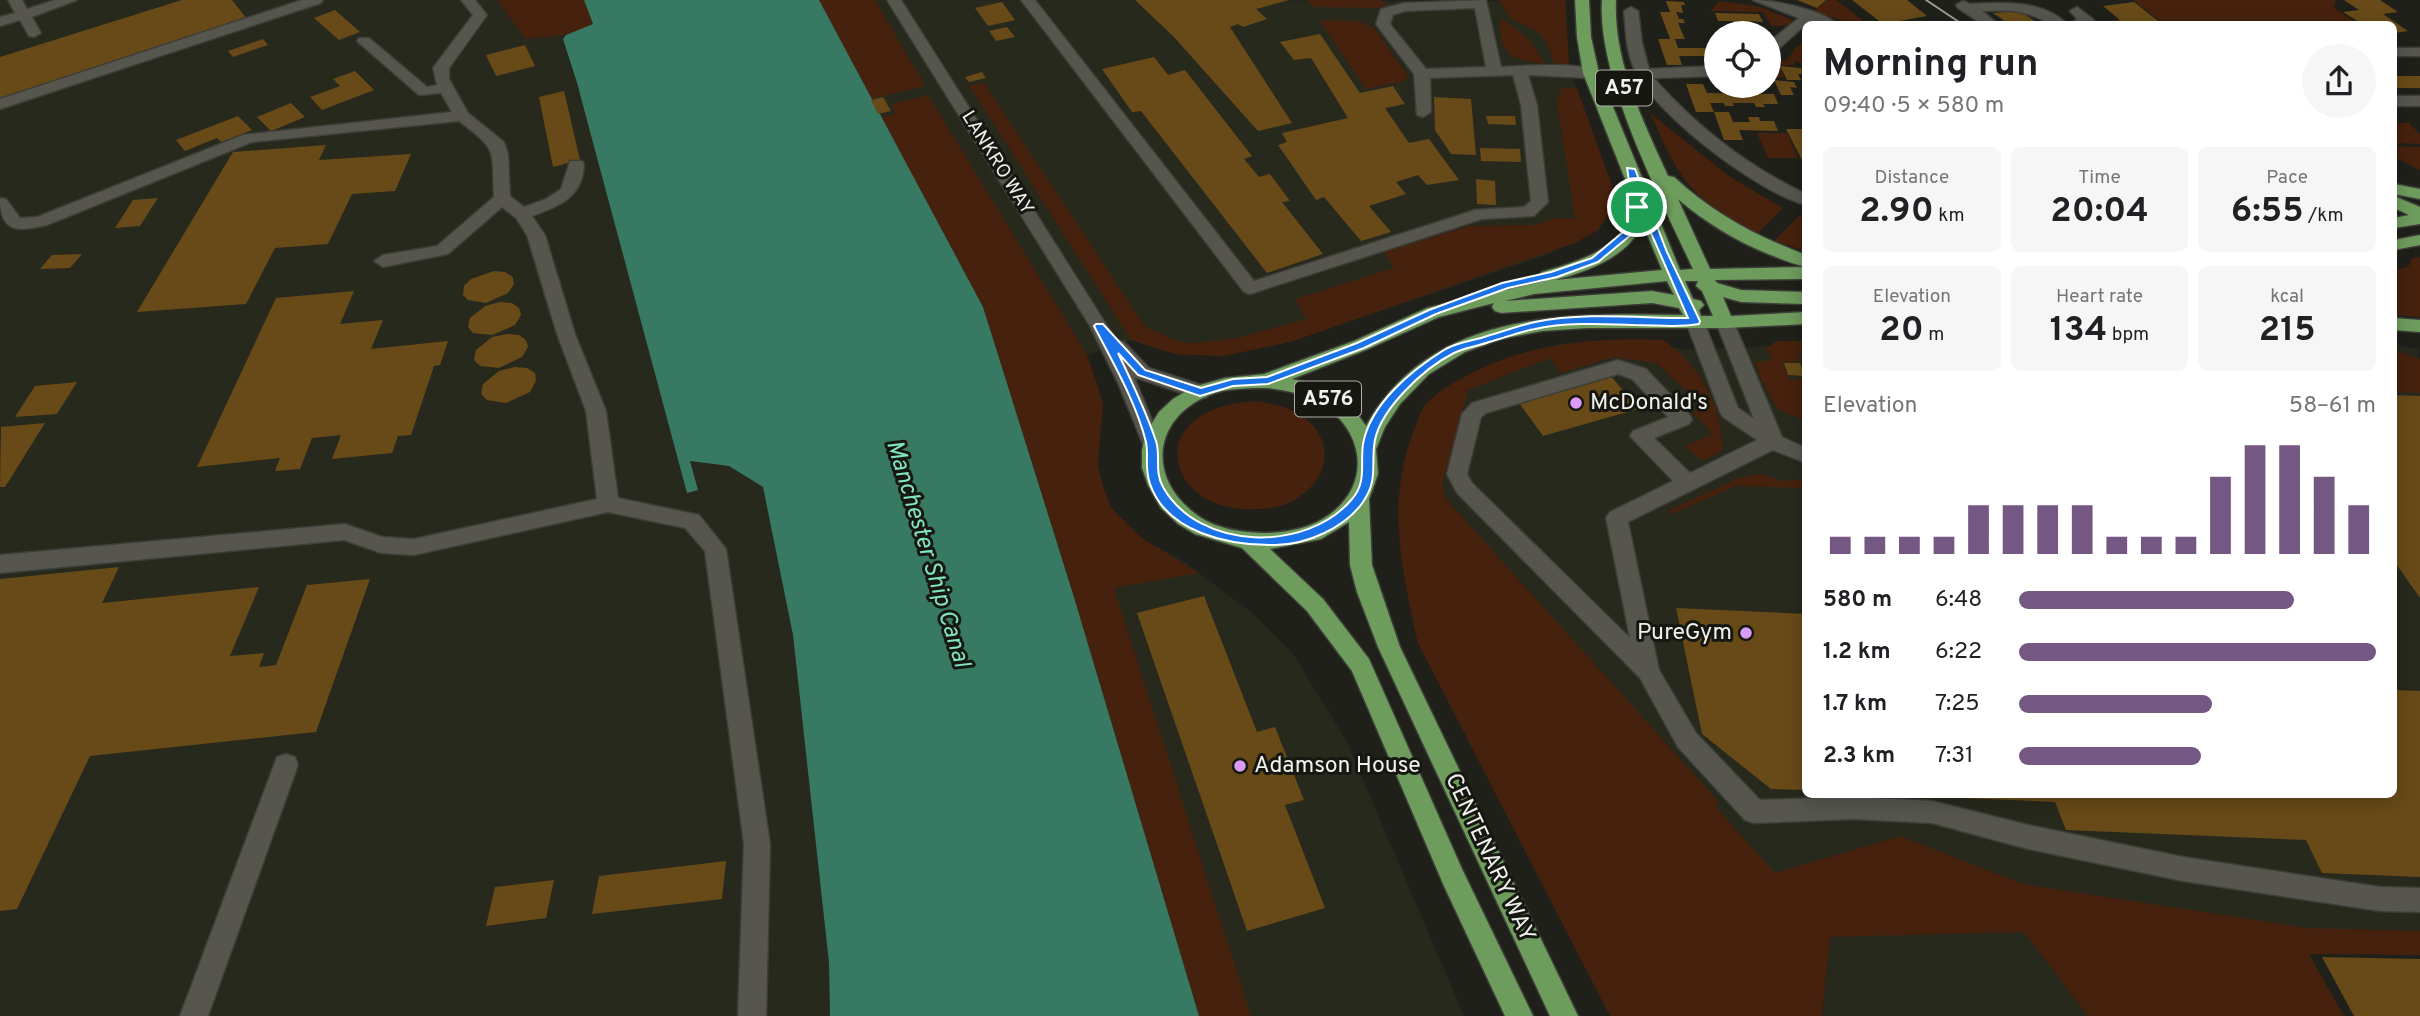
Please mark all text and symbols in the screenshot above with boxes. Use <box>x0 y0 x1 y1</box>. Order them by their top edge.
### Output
map controls <box>1704 21 1781 98</box>
button: locate <box>1704 21 1781 98</box>
text: Morning run <box>1823 41 2039 90</box>
button: share <box>2302 44 2376 118</box>
road number: A57 <box>1596 70 1652 106</box>
text: 09:40 · 5 × 580 m <box>1823 92 2004 121</box>
street label: LANKRO WAY <box>955 106 1039 220</box>
text: Distance <box>1875 166 1949 190</box>
text: Time <box>2078 166 2121 190</box>
text: Pace <box>2266 166 2308 190</box>
pin <box>1607 177 1667 237</box>
icon: arrive <box>1618 188 1656 226</box>
text: 2.90 <box>1859 190 1934 234</box>
text: 20:04 <box>2050 190 2149 234</box>
text: 6:55 <box>2231 190 2304 234</box>
text: km <box>1934 204 1965 228</box>
text: /km <box>2304 204 2344 228</box>
text: Elevation <box>1873 285 1951 309</box>
text: Heart rate <box>2056 285 2143 309</box>
text: kcal <box>2270 285 2304 309</box>
text: 20 <box>1879 309 1924 353</box>
text: 134 <box>2050 309 2107 353</box>
text: 215 <box>2259 309 2316 353</box>
text: m <box>1924 323 1944 347</box>
text: bpm <box>2107 323 2149 347</box>
road number: A576 <box>1295 382 1361 416</box>
place label: McDonald's <box>1590 389 1708 418</box>
text: Elevation <box>1823 392 1918 421</box>
text: 58–61 m <box>2289 392 2376 421</box>
marker: McDonald's <box>1568 395 1584 411</box>
water label: Manchester Ship Canal <box>878 437 976 673</box>
text: 580 m <box>1823 586 1892 615</box>
text: 6:48 <box>1935 586 1982 615</box>
place label: PureGym <box>1637 619 1732 648</box>
marker: PureGym <box>1738 625 1754 641</box>
text: 1.2 km <box>1823 638 1891 667</box>
text: 6:22 <box>1935 638 1982 667</box>
text: 1.7 km <box>1823 690 1887 719</box>
text: 7:25 <box>1935 690 1980 719</box>
text: 2.3 km <box>1823 742 1895 771</box>
text: 7:31 <box>1935 742 1974 771</box>
place label: Adamson House <box>1254 752 1421 781</box>
marker: Adamson House <box>1232 758 1248 774</box>
street label: CENTENARY WAY <box>1437 769 1541 947</box>

